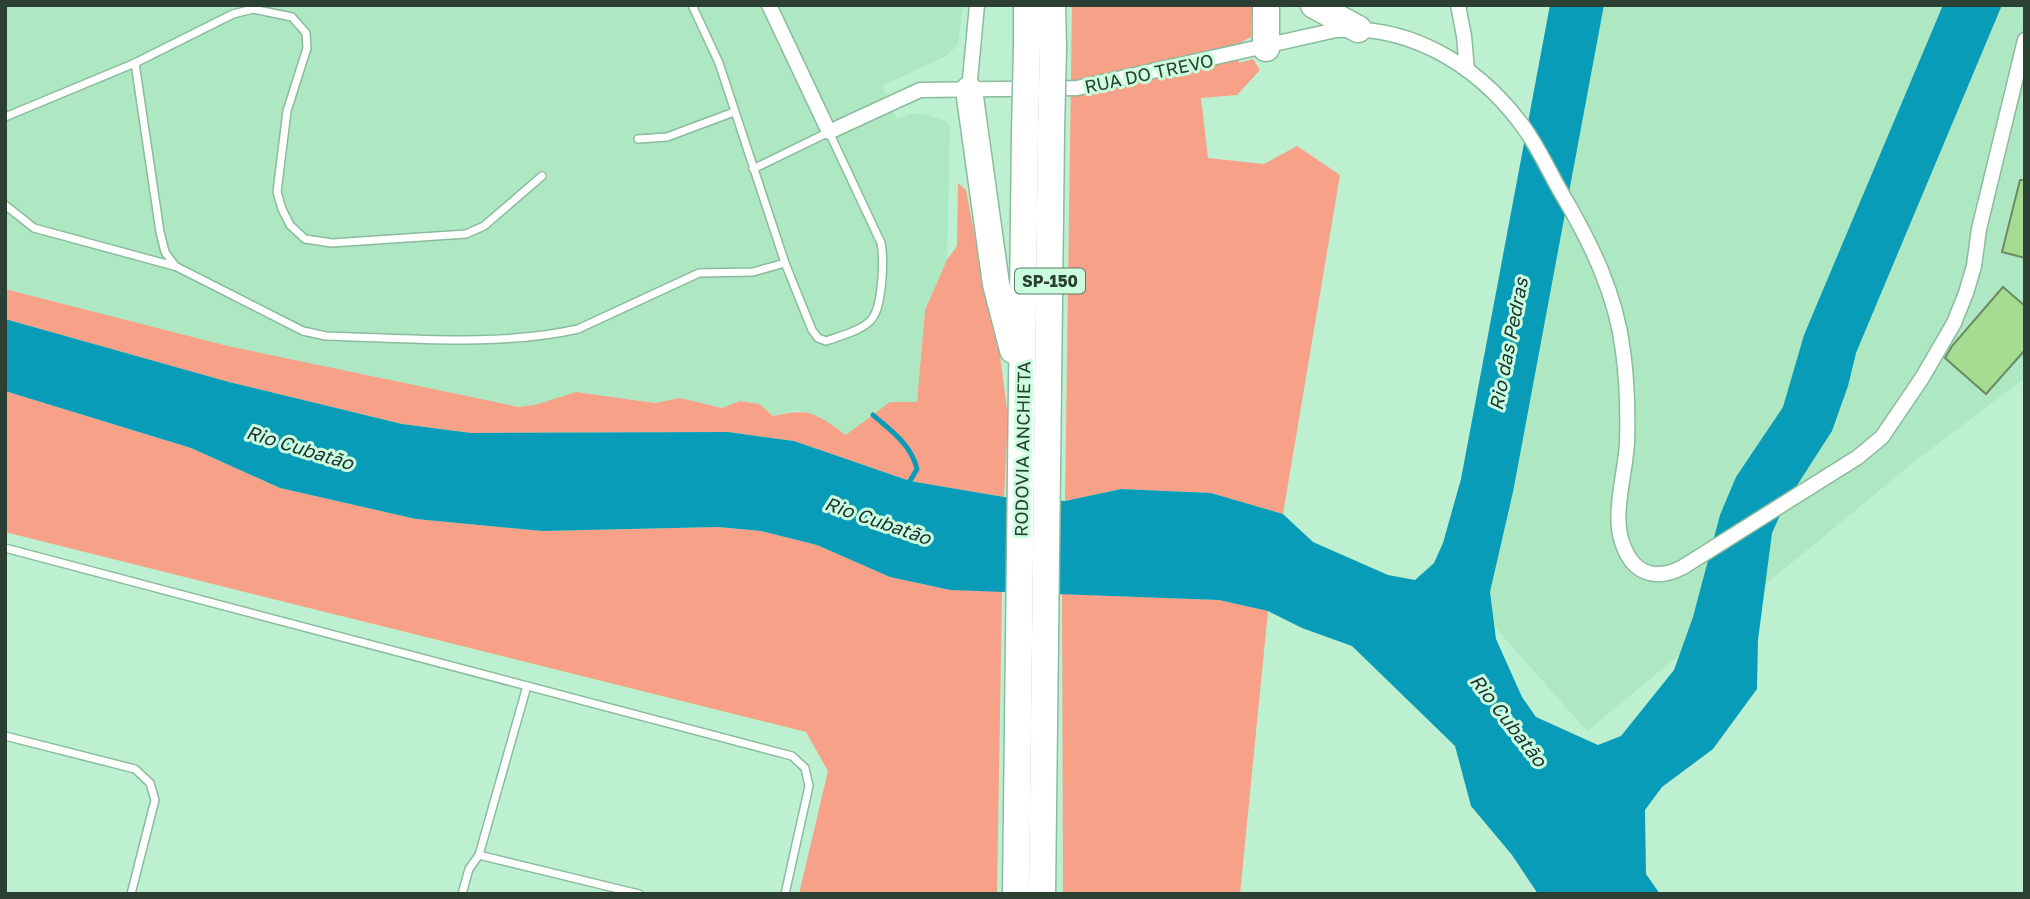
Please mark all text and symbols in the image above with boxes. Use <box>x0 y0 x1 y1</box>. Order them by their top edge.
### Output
street label: RUA DO TREVO <box>1083 49 1215 97</box>
road number: SP-150 <box>1015 268 1085 294</box>
water label: Rio das Pedras <box>1484 275 1532 412</box>
street label: RODOVIA ANCHIETA <box>1009 361 1035 537</box>
water label: Rio Cubatão <box>244 420 358 475</box>
water label: Rio Cubatão <box>822 491 936 549</box>
water label: Rio Cubatão <box>1466 669 1553 772</box>

